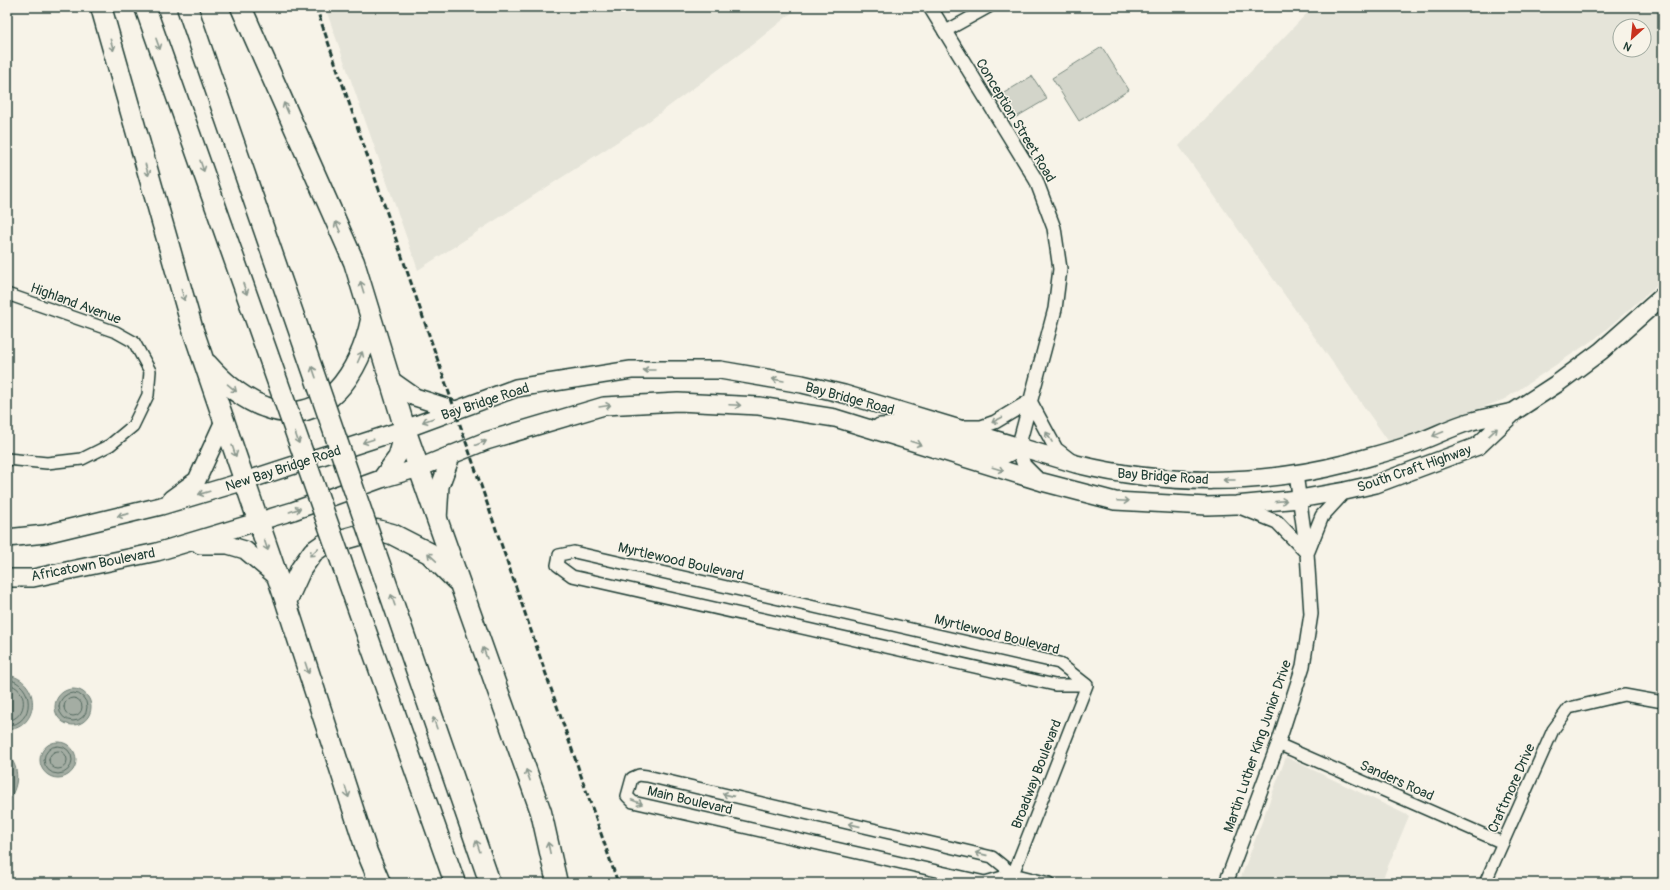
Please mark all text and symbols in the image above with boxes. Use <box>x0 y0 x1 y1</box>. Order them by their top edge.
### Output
north arrow <box>1612 18 1652 58</box>
one-way arrow <box>155 37 163 49</box>
one-way arrow <box>109 38 116 51</box>
text: N <box>1621 39 1634 54</box>
street label: Conception Street Road <box>972 55 1059 185</box>
one-way arrow <box>282 102 289 114</box>
one-way arrow <box>199 159 206 172</box>
one-way arrow <box>144 163 152 176</box>
one-way arrow <box>334 221 342 233</box>
street label: Highland Avenue <box>28 279 124 328</box>
one-way arrow <box>358 280 365 293</box>
one-way arrow <box>242 282 249 295</box>
one-way arrow <box>180 288 187 301</box>
one-way arrow <box>356 351 364 363</box>
one-way arrow <box>309 366 317 378</box>
one-way arrow <box>643 366 656 374</box>
one-way arrow <box>772 376 785 384</box>
street label: Bay Bridge Road <box>803 378 896 419</box>
street label: Bay Bridge Road <box>439 379 531 424</box>
one-way arrow <box>227 383 237 392</box>
one-way arrow <box>728 401 741 408</box>
one-way arrow <box>599 402 612 410</box>
one-way arrow <box>422 417 435 424</box>
one-way arrow <box>991 417 1003 424</box>
one-way arrow <box>1487 428 1497 437</box>
one-way arrow <box>294 431 302 443</box>
one-way arrow <box>1044 431 1052 443</box>
one-way arrow <box>1432 431 1444 439</box>
one-way arrow <box>361 438 374 445</box>
one-way arrow <box>474 439 486 446</box>
one-way arrow <box>910 440 922 448</box>
street label: South Craft Highway <box>1355 441 1473 496</box>
street label: New Bay Bridge Road <box>223 442 343 495</box>
one-way arrow <box>231 445 239 457</box>
street label: Bay Bridge Road <box>1117 465 1209 488</box>
one-way arrow <box>991 466 1004 473</box>
one-way arrow <box>1223 476 1236 484</box>
one-way arrow <box>198 490 211 497</box>
one-way arrow <box>1274 497 1287 504</box>
one-way arrow <box>1116 498 1129 505</box>
one-way arrow <box>289 506 301 514</box>
one-way arrow <box>117 512 130 519</box>
one-way arrow <box>263 538 270 551</box>
street label: Myrtlewood Boulevard <box>616 539 746 584</box>
street label: Africatown Boulevard <box>30 544 157 585</box>
one-way arrow <box>309 548 319 557</box>
one-way arrow <box>428 553 438 562</box>
one-way arrow <box>389 594 396 607</box>
street label: Myrtlewood Boulevard <box>933 611 1061 658</box>
one-way arrow <box>480 647 488 659</box>
street label: Martin Luther King Junior Drive <box>1220 658 1295 835</box>
one-way arrow <box>304 661 311 674</box>
one-way arrow <box>431 717 438 730</box>
street label: Broadway Boulevard <box>1008 717 1065 831</box>
street label: Craftmore Drive <box>1484 741 1539 836</box>
street label: Sanders Road <box>1357 757 1437 804</box>
one-way arrow <box>524 770 532 782</box>
street label: Main Boulevard <box>646 782 734 819</box>
one-way arrow <box>344 785 351 798</box>
one-way arrow <box>722 791 735 798</box>
one-way arrow <box>631 799 643 806</box>
one-way arrow <box>848 820 861 828</box>
one-way arrow <box>473 841 481 853</box>
one-way arrow <box>545 841 553 854</box>
one-way arrow <box>975 850 988 858</box>

